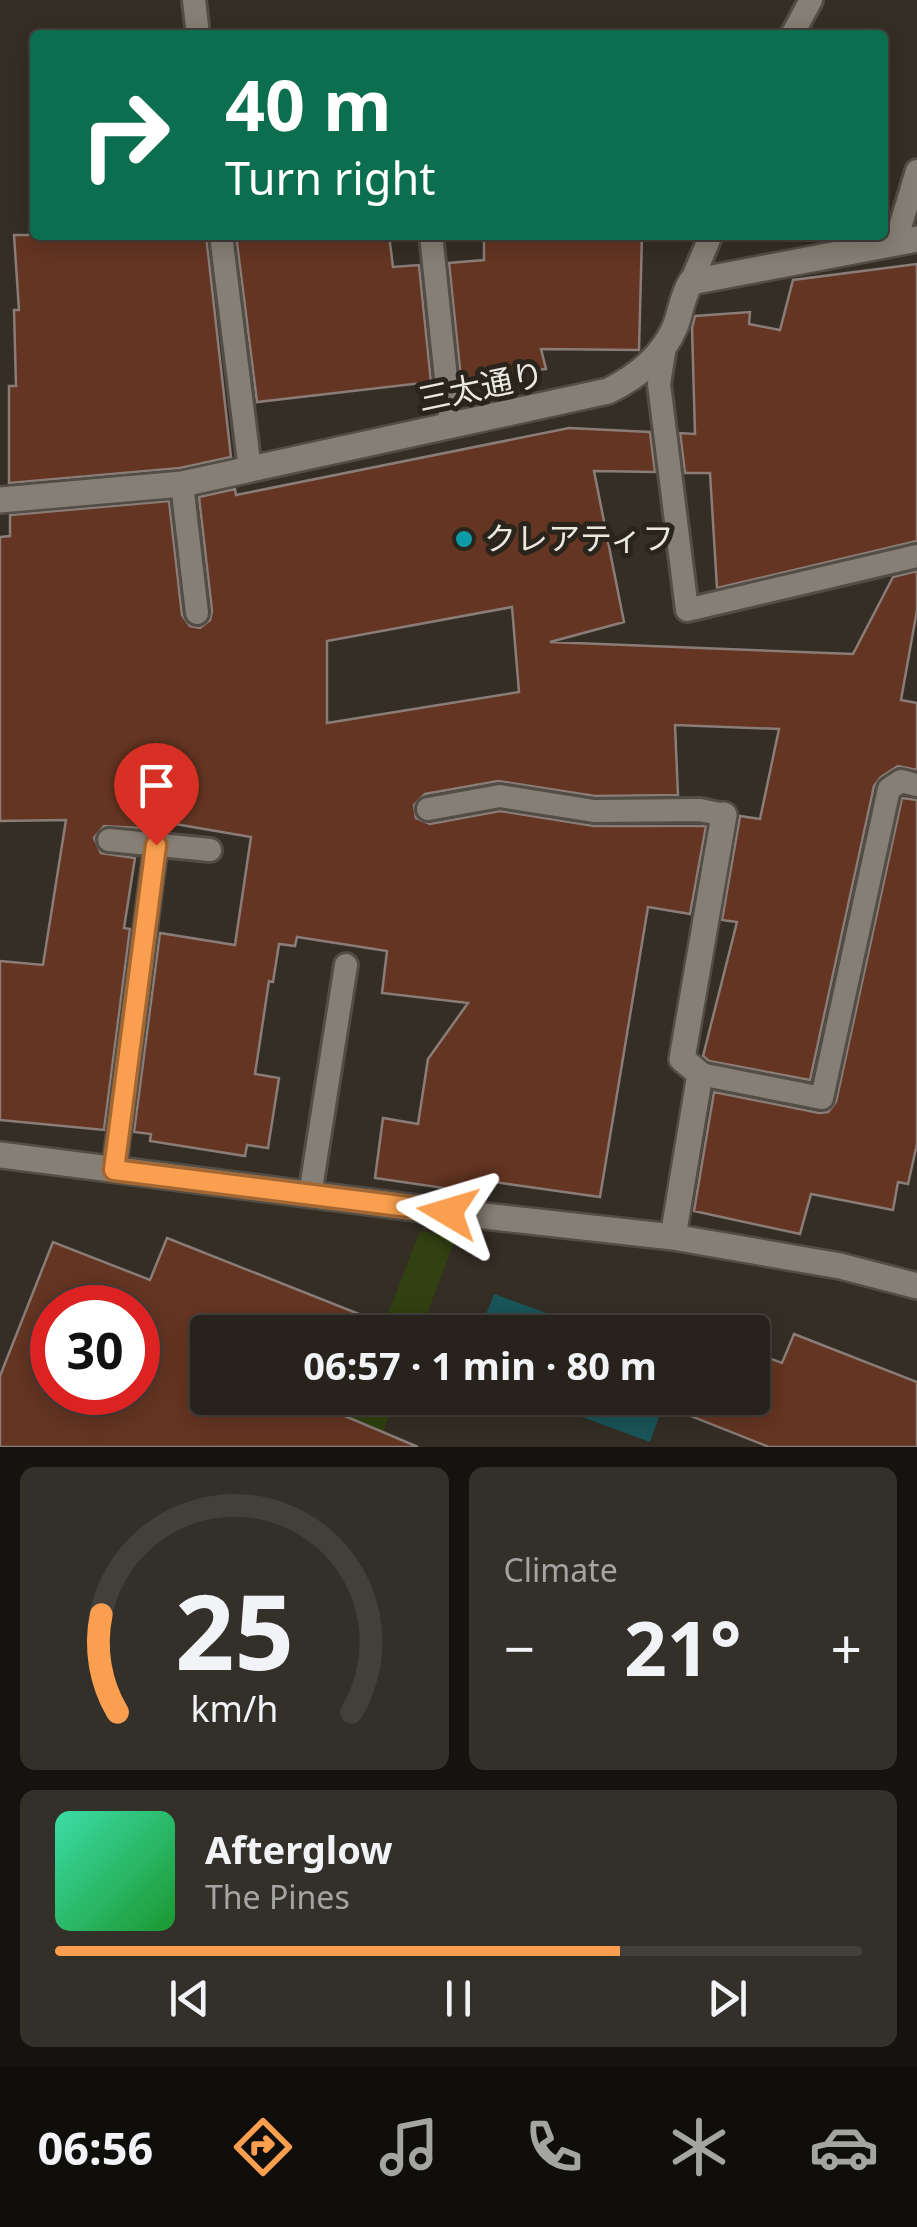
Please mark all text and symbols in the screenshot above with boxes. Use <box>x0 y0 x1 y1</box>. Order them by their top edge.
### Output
text: 40 m <box>225 56 392 152</box>
icon: right <box>60 70 190 200</box>
text: Turn right <box>225 147 436 208</box>
street label: 三太通り <box>414 351 548 420</box>
place label: クレアティフ <box>484 516 674 559</box>
marker: クレアティフ <box>453 528 475 550</box>
pin <box>114 743 199 846</box>
icon: arrive <box>129 758 184 813</box>
position arrow <box>396 1160 500 1264</box>
speed limit sign: 30 <box>30 1285 160 1415</box>
text: 06:57 · 1 min · 80 m <box>303 1339 657 1391</box>
text: Climate <box>504 1548 618 1591</box>
text: 25 <box>175 1559 294 1700</box>
text: 21° <box>624 1596 742 1698</box>
text: − <box>504 1610 535 1685</box>
text: + <box>831 1610 862 1685</box>
text: km/h <box>190 1684 278 1732</box>
text: Afterglow <box>205 1823 393 1875</box>
text: The Pines <box>205 1875 350 1918</box>
icon: previous <box>162 1971 217 2026</box>
icon: pause <box>431 1971 486 2026</box>
icon: next <box>700 1971 755 2026</box>
icon: directions <box>228 2112 298 2182</box>
icon: music <box>374 2112 444 2182</box>
icon: phone <box>519 2112 589 2182</box>
icon: climate <box>664 2112 734 2182</box>
icon: car <box>809 2112 879 2182</box>
text: 06:56 <box>38 2117 153 2178</box>

